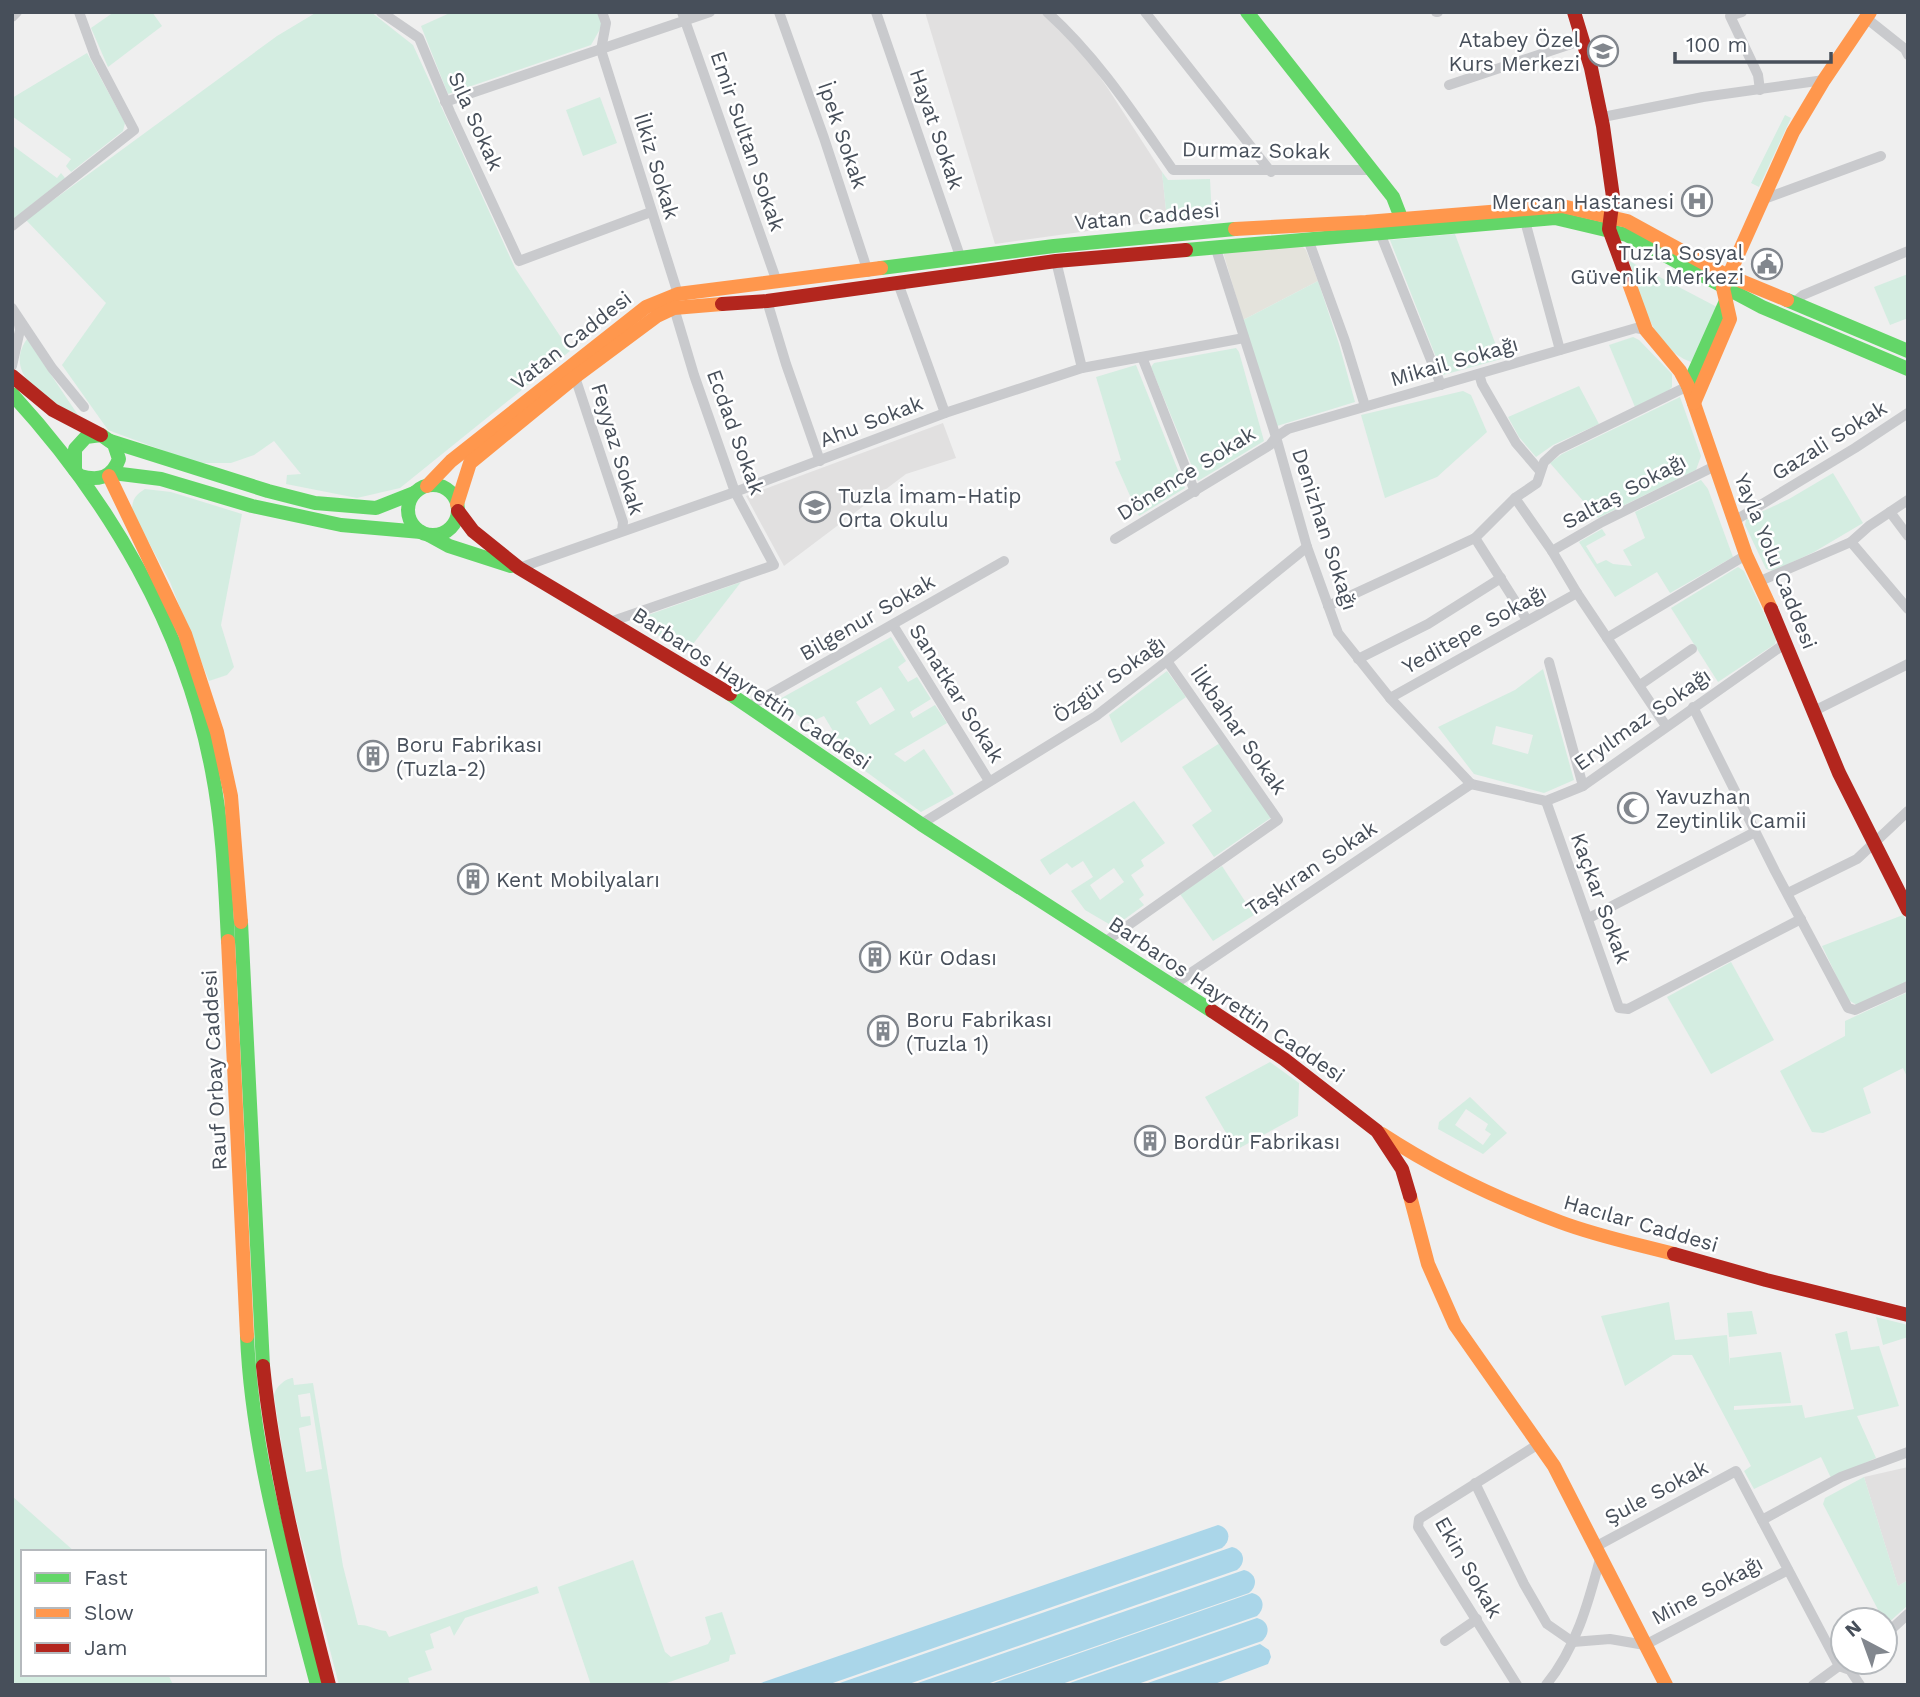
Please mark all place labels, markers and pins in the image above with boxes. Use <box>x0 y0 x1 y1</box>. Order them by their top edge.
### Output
place label: Atabey Özel Kurs Merkezi <box>1449 27 1581 76</box>
school or university icon: Atabey Özel Kurs Merkezi <box>1586 34 1620 68</box>
hospital icon: Mercan Hastanesi <box>1680 184 1714 218</box>
place label: Mercan Hastanesi <box>1491 189 1674 214</box>
place label: Tuzla Sosyal Güvenlik Merkezi <box>1570 240 1745 289</box>
public building icon: Tuzla Sosyal Güvenlik Merkezi <box>1750 247 1784 281</box>
place label: Tuzla İmam-Hatip Orta Okulu <box>838 483 1022 532</box>
school or university icon: Tuzla İmam-Hatip Orta Okulu <box>798 490 832 524</box>
place label: Boru Fabrikası (Tuzla-2) <box>396 732 542 781</box>
building icon: Boru Fabrikası (Tuzla-2) <box>356 739 390 773</box>
place label: Yavuzhan Zeytinlik Camii <box>1656 784 1807 833</box>
mosque icon: Yavuzhan Zeytinlik Camii <box>1616 791 1650 825</box>
building icon: Kent Mobilyaları <box>456 862 490 896</box>
place label: Kent Mobilyaları <box>496 867 660 892</box>
building icon: Kür Odası <box>858 940 892 974</box>
place label: Kür Odası <box>898 945 997 970</box>
place label: Boru Fabrikası (Tuzla 1) <box>906 1007 1052 1056</box>
building icon: Boru Fabrikası (Tuzla 1) <box>866 1014 900 1048</box>
building icon: Bordür Fabrikası <box>1133 1124 1167 1158</box>
place label: Bordür Fabrikası <box>1173 1129 1340 1154</box>

